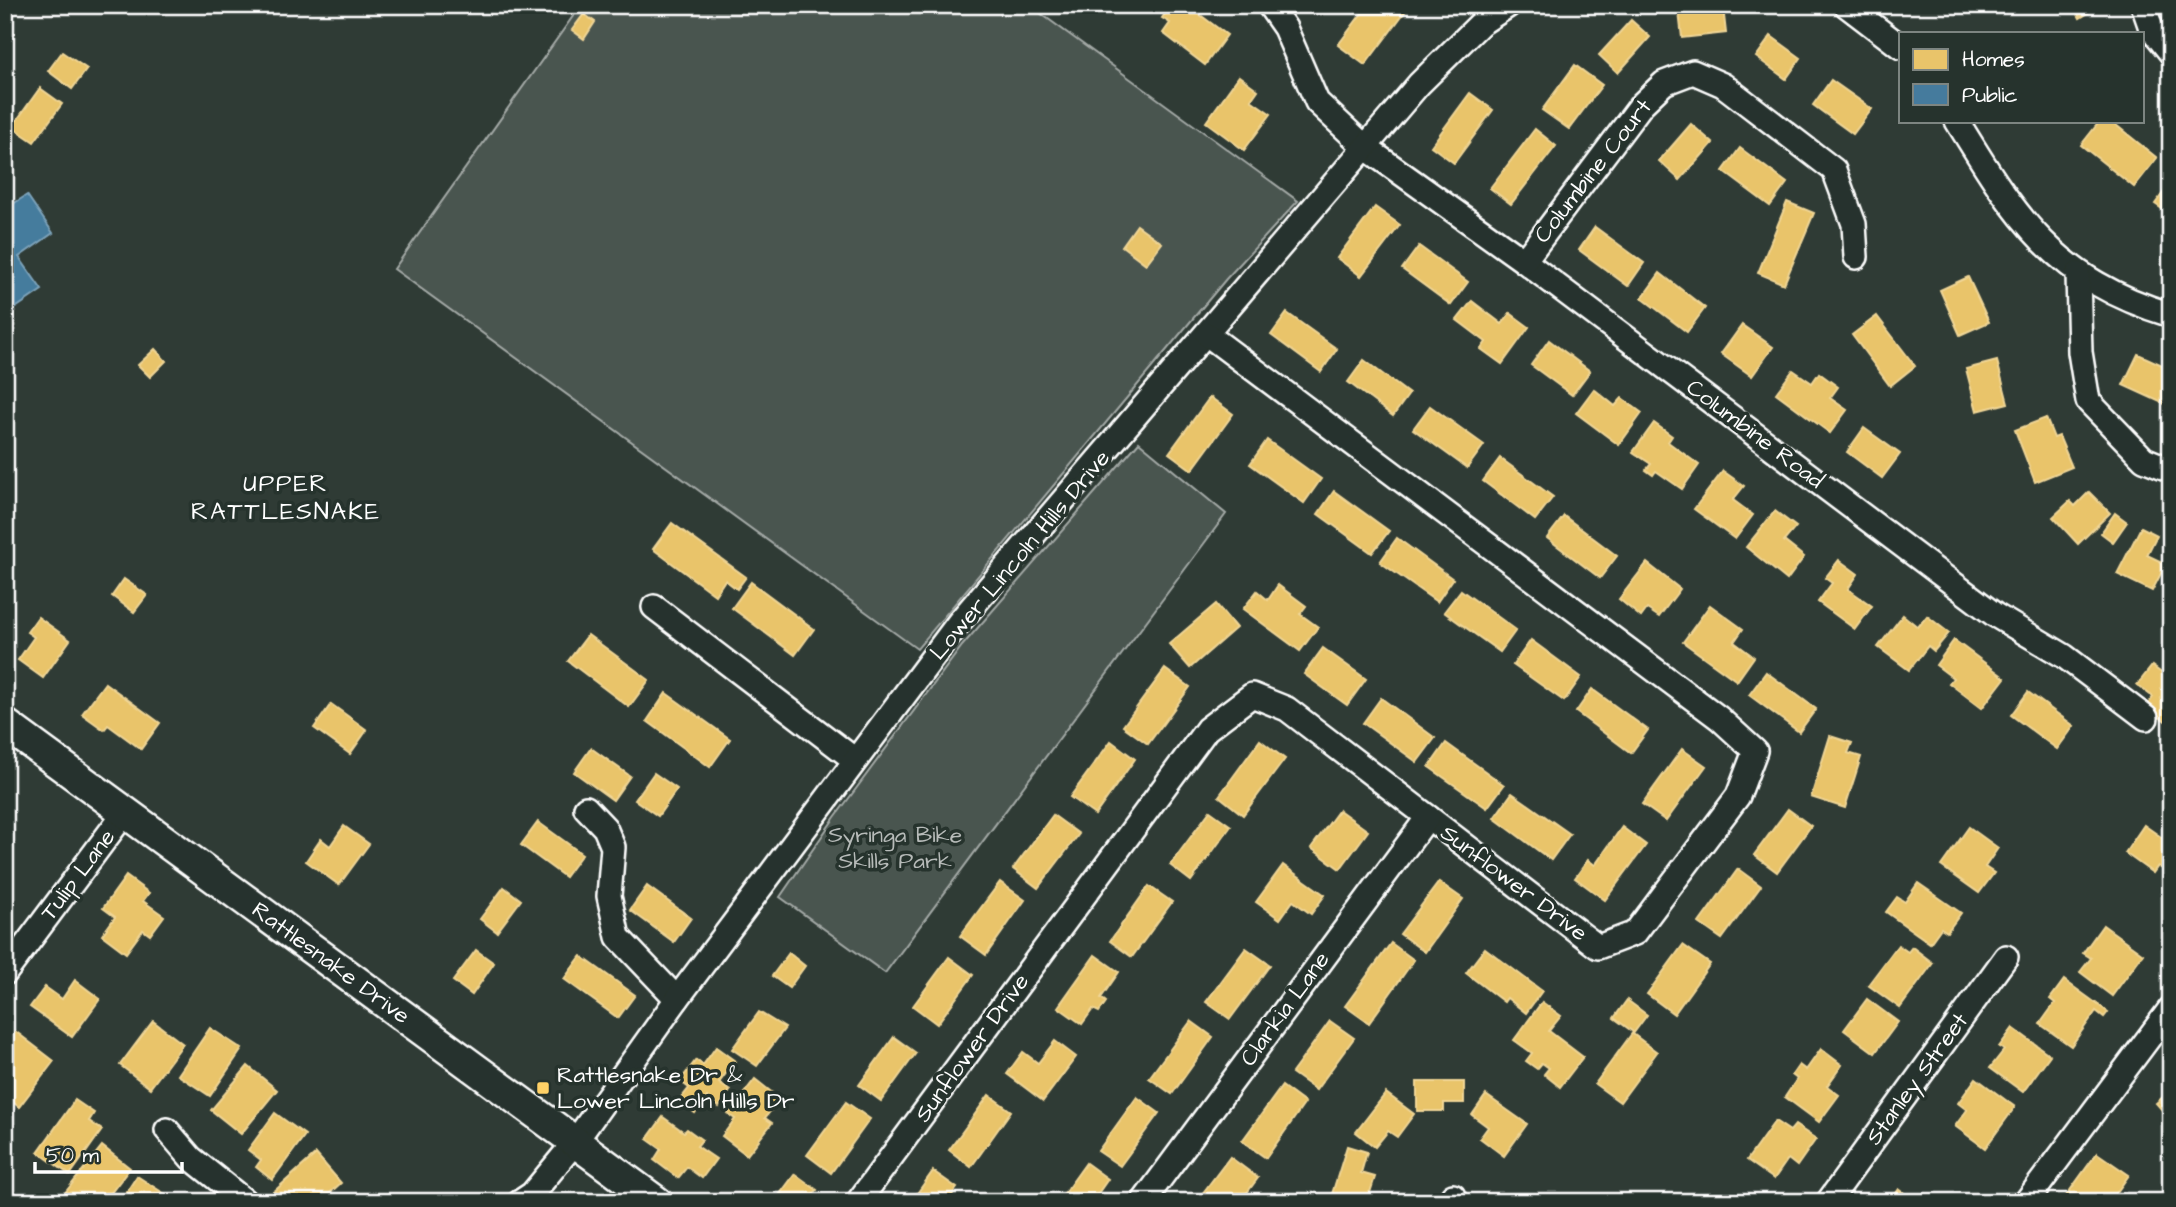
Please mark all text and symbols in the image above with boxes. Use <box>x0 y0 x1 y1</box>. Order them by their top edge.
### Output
legend <box>1899 32 2144 122</box>
text: Homes <box>1962 45 2025 74</box>
text: Public <box>1962 81 2018 110</box>
street label: Columbine Court <box>1527 92 1660 250</box>
street label: Columbine Road <box>1680 372 1831 496</box>
street label: Lower Lincoln Hills Drive <box>922 443 1118 667</box>
district label: UPPER RATTLESNAKE <box>191 467 381 529</box>
street label: Sunflower Drive <box>1434 817 1594 949</box>
park label: Syringa Bike Skills Park <box>828 819 962 877</box>
street label: Tulip Lane <box>33 823 123 927</box>
street label: Rattlesnake Drive <box>245 894 416 1032</box>
street label: Clarkia Lane <box>1233 945 1337 1073</box>
street label: Sunflower Drive <box>907 967 1037 1129</box>
street label: Stanley Street <box>1858 1006 1977 1152</box>
place label: Rattlesnake Dr & Lower Lincoln Hills Dr <box>557 1059 795 1117</box>
marker: Rattlesnake Dr & Lower Lincoln Hills Dr <box>535 1080 551 1096</box>
scale bar <box>35 1130 182 1174</box>
text: 50 m <box>46 1141 100 1170</box>

